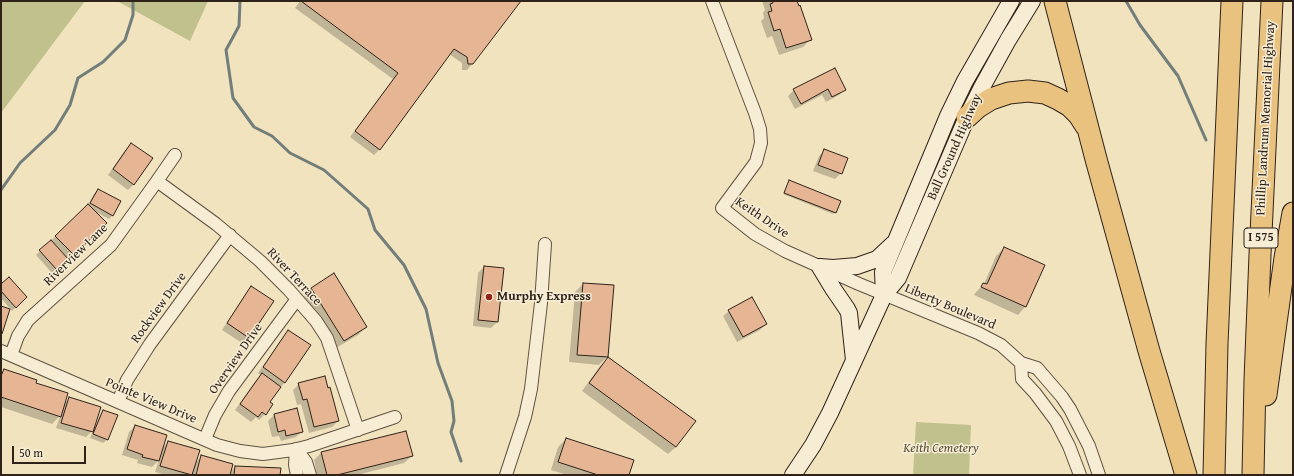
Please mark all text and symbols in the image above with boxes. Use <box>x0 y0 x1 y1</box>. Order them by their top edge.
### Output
street label: Phillip Landrum Memorial Highway <box>1253 20 1279 216</box>
street label: Ball Ground Highway <box>924 91 986 203</box>
street label: Keith Drive <box>732 194 792 242</box>
street label: Riverview Lane <box>41 221 111 289</box>
road number: I 575 <box>1244 228 1278 248</box>
street label: River Terrace <box>263 245 325 309</box>
street label: Rockview Drive <box>128 270 190 346</box>
street label: Liberty Boulevard <box>902 281 998 333</box>
place label: Murphy Express <box>497 289 591 305</box>
marker: Murphy Express <box>484 292 494 302</box>
street label: Overview Drive <box>206 321 266 397</box>
street label: Pointe View Drive <box>103 375 199 427</box>
scale bar <box>14 438 88 464</box>
park label: Keith Cemetery <box>903 441 979 457</box>
text: 50 m <box>19 444 43 461</box>

